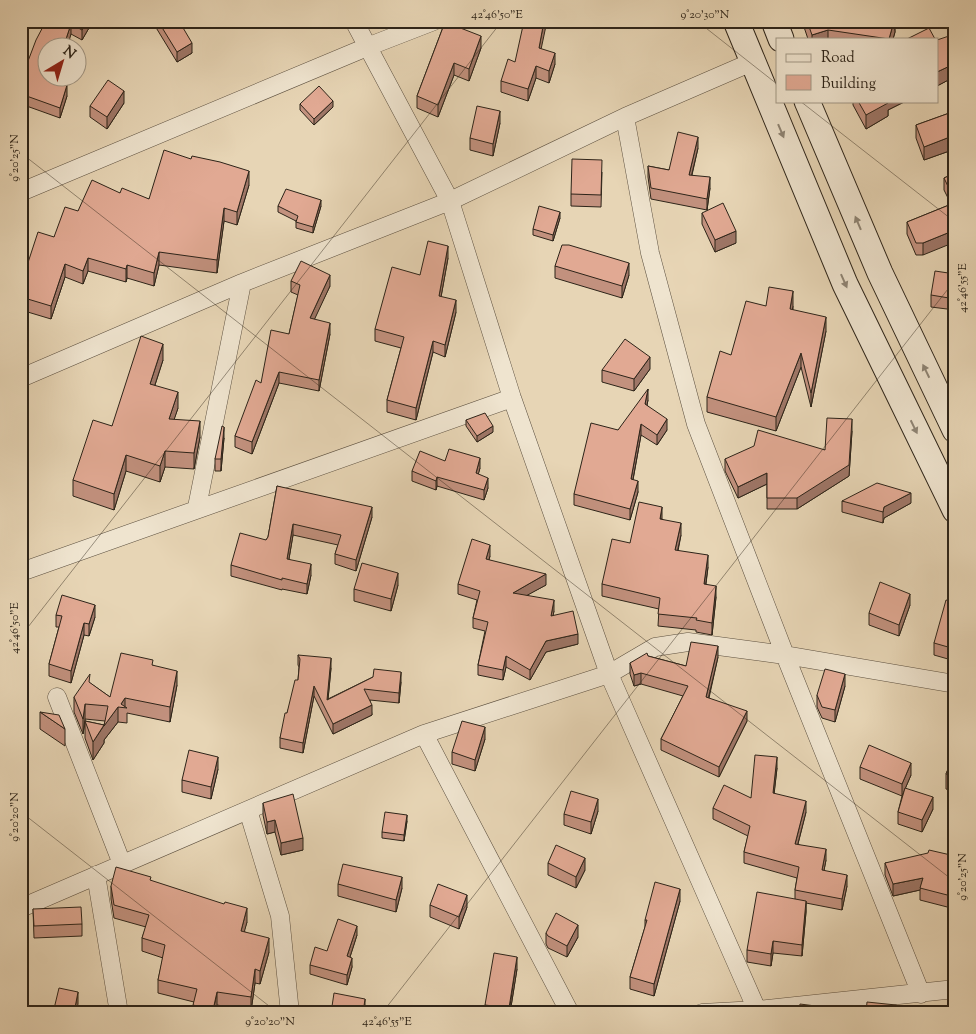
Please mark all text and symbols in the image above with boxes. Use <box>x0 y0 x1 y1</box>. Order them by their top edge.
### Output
text: 42°46'50"E <box>471 6 523 24</box>
text: 9°20'30"N <box>681 6 730 24</box>
north arrow <box>38 38 88 88</box>
legend <box>776 38 938 102</box>
text: N <box>58 42 79 65</box>
text: Road <box>821 48 855 69</box>
text: Building <box>821 74 876 95</box>
one-way arrow <box>778 124 786 138</box>
text: 9°20'25"N <box>6 134 24 182</box>
one-way arrow <box>854 216 862 230</box>
text: 42°46'55"E <box>954 263 972 313</box>
one-way arrow <box>841 274 849 288</box>
one-way arrow <box>922 364 930 378</box>
one-way arrow <box>910 420 918 435</box>
text: 42°46'50"E <box>6 602 24 654</box>
text: 9°20'20"N <box>6 792 24 842</box>
text: 9°20'25"N <box>954 853 972 901</box>
text: 9°20'20"N <box>245 1013 295 1031</box>
text: 42°46'55"E <box>362 1013 412 1031</box>

